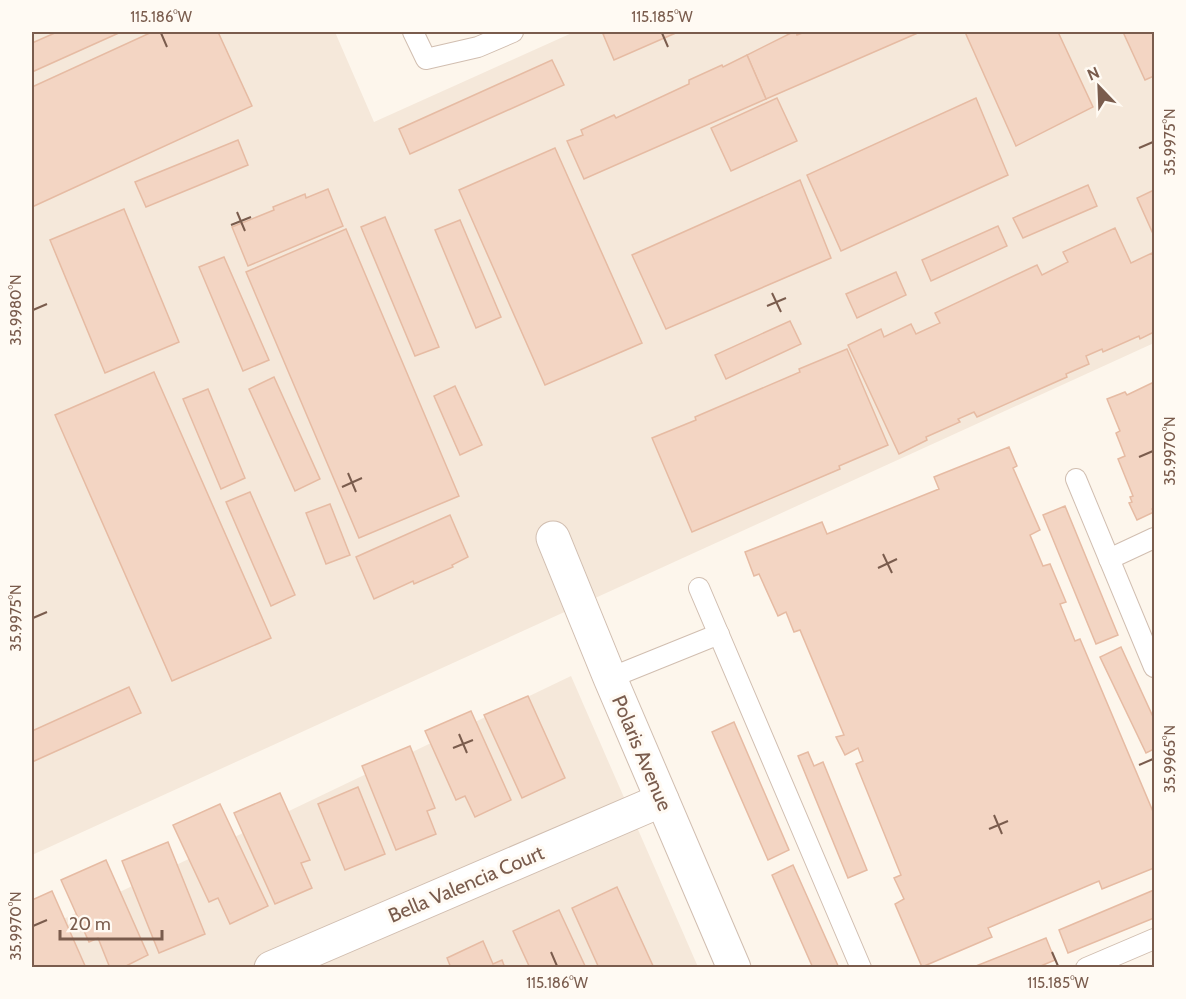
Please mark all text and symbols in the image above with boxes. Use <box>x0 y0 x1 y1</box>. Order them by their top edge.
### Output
text: 115.186°W <box>130 8 193 26</box>
text: 115.185°W <box>631 8 694 26</box>
north arrow <box>1069 57 1129 117</box>
text: N <box>1084 63 1102 85</box>
text: 35.9975°N <box>1161 109 1179 175</box>
text: 35.9980°N <box>7 275 25 345</box>
text: 35.9970°N <box>1161 416 1179 486</box>
text: 35.9975°N <box>7 585 25 651</box>
street label: Polaris Avenue <box>607 692 677 814</box>
text: 35.9965°N <box>1161 725 1179 793</box>
street label: Bella Valencia Court <box>385 840 548 928</box>
text: 35.9970°N <box>7 891 25 961</box>
scale bar <box>60 903 162 941</box>
text: 20 m <box>69 913 111 935</box>
text: 115.186°W <box>526 974 589 992</box>
text: 115.185°W <box>1027 974 1090 992</box>

